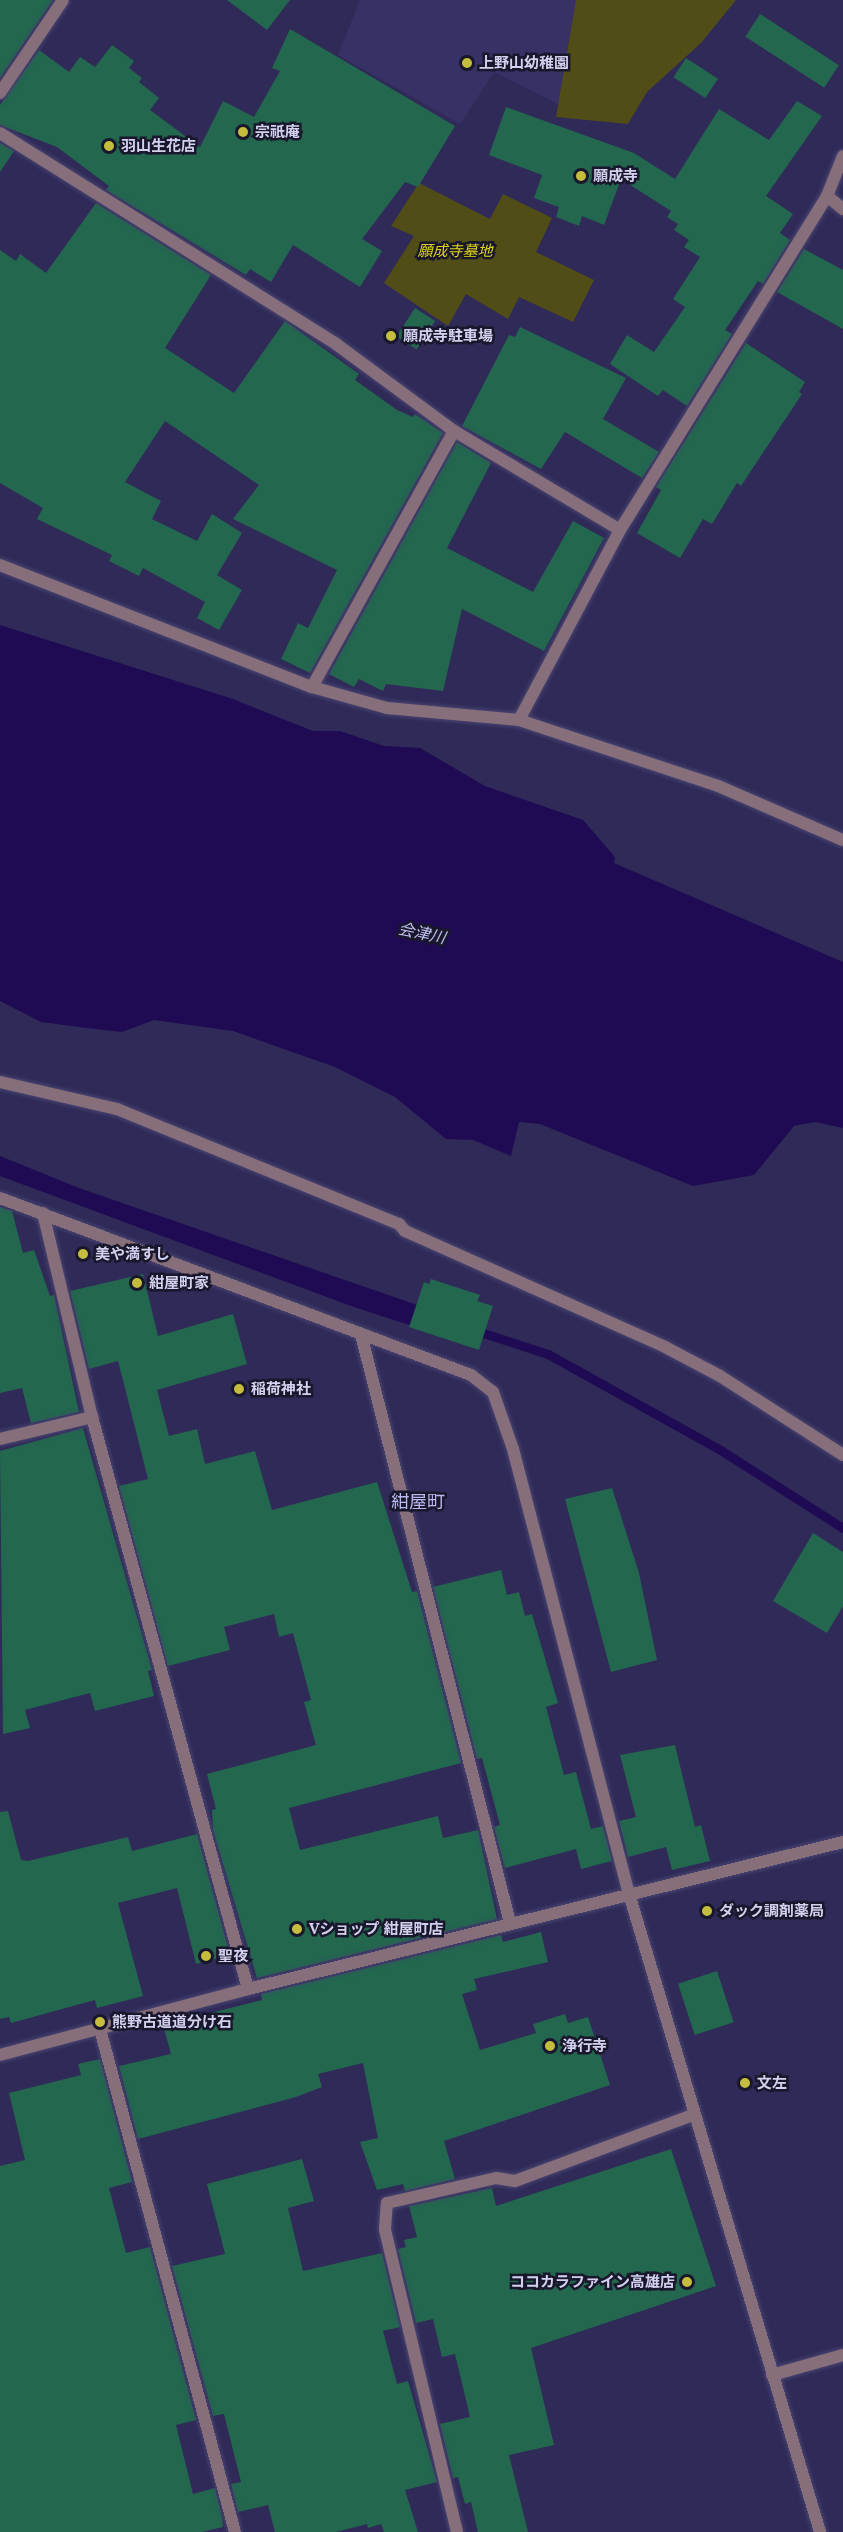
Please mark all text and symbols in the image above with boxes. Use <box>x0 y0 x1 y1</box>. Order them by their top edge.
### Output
place label: 上野山幼稚園 <box>479 54 569 72</box>
marker: 上野山幼稚園 <box>460 56 474 70</box>
place label: 宗祇庵 <box>255 123 300 141</box>
marker: 宗祇庵 <box>236 125 250 139</box>
place label: 羽山生花店 <box>121 137 196 155</box>
marker: 羽山生花店 <box>102 139 116 153</box>
place label: 願成寺 <box>593 167 638 185</box>
marker: 願成寺 <box>574 169 588 183</box>
park label: 願成寺墓地 <box>418 242 492 260</box>
place label: 願成寺駐車場 <box>403 327 493 345</box>
marker: 願成寺駐車場 <box>384 329 398 343</box>
water label: 会津川 <box>397 919 447 947</box>
place label: 美や満すし <box>95 1245 170 1263</box>
marker: 美や満すし <box>76 1247 90 1261</box>
place label: 紺屋町家 <box>149 1274 209 1292</box>
marker: 紺屋町家 <box>130 1276 144 1290</box>
place label: 稲荷神社 <box>251 1380 311 1398</box>
marker: 稲荷神社 <box>232 1382 246 1396</box>
district label: 紺屋町 <box>391 1491 445 1513</box>
place label: ダック調剤薬局 <box>719 1902 824 1920</box>
marker: ダック調剤薬局 <box>700 1904 714 1918</box>
place label: Vショップ 紺屋町店 <box>309 1920 444 1938</box>
marker: Vショップ 紺屋町店 <box>290 1922 304 1936</box>
place label: 聖夜 <box>218 1947 248 1965</box>
marker: 聖夜 <box>199 1949 213 1963</box>
place label: 熊野古道道分け石 <box>112 2013 232 2031</box>
marker: 熊野古道道分け石 <box>93 2015 107 2029</box>
place label: 浄行寺 <box>562 2037 607 2055</box>
marker: 浄行寺 <box>543 2039 557 2053</box>
place label: 文左 <box>757 2074 787 2092</box>
marker: 文左 <box>738 2076 752 2090</box>
place label: ココカラファイン高雄店 <box>510 2273 675 2291</box>
marker: ココカラファイン高雄店 <box>680 2275 694 2289</box>

